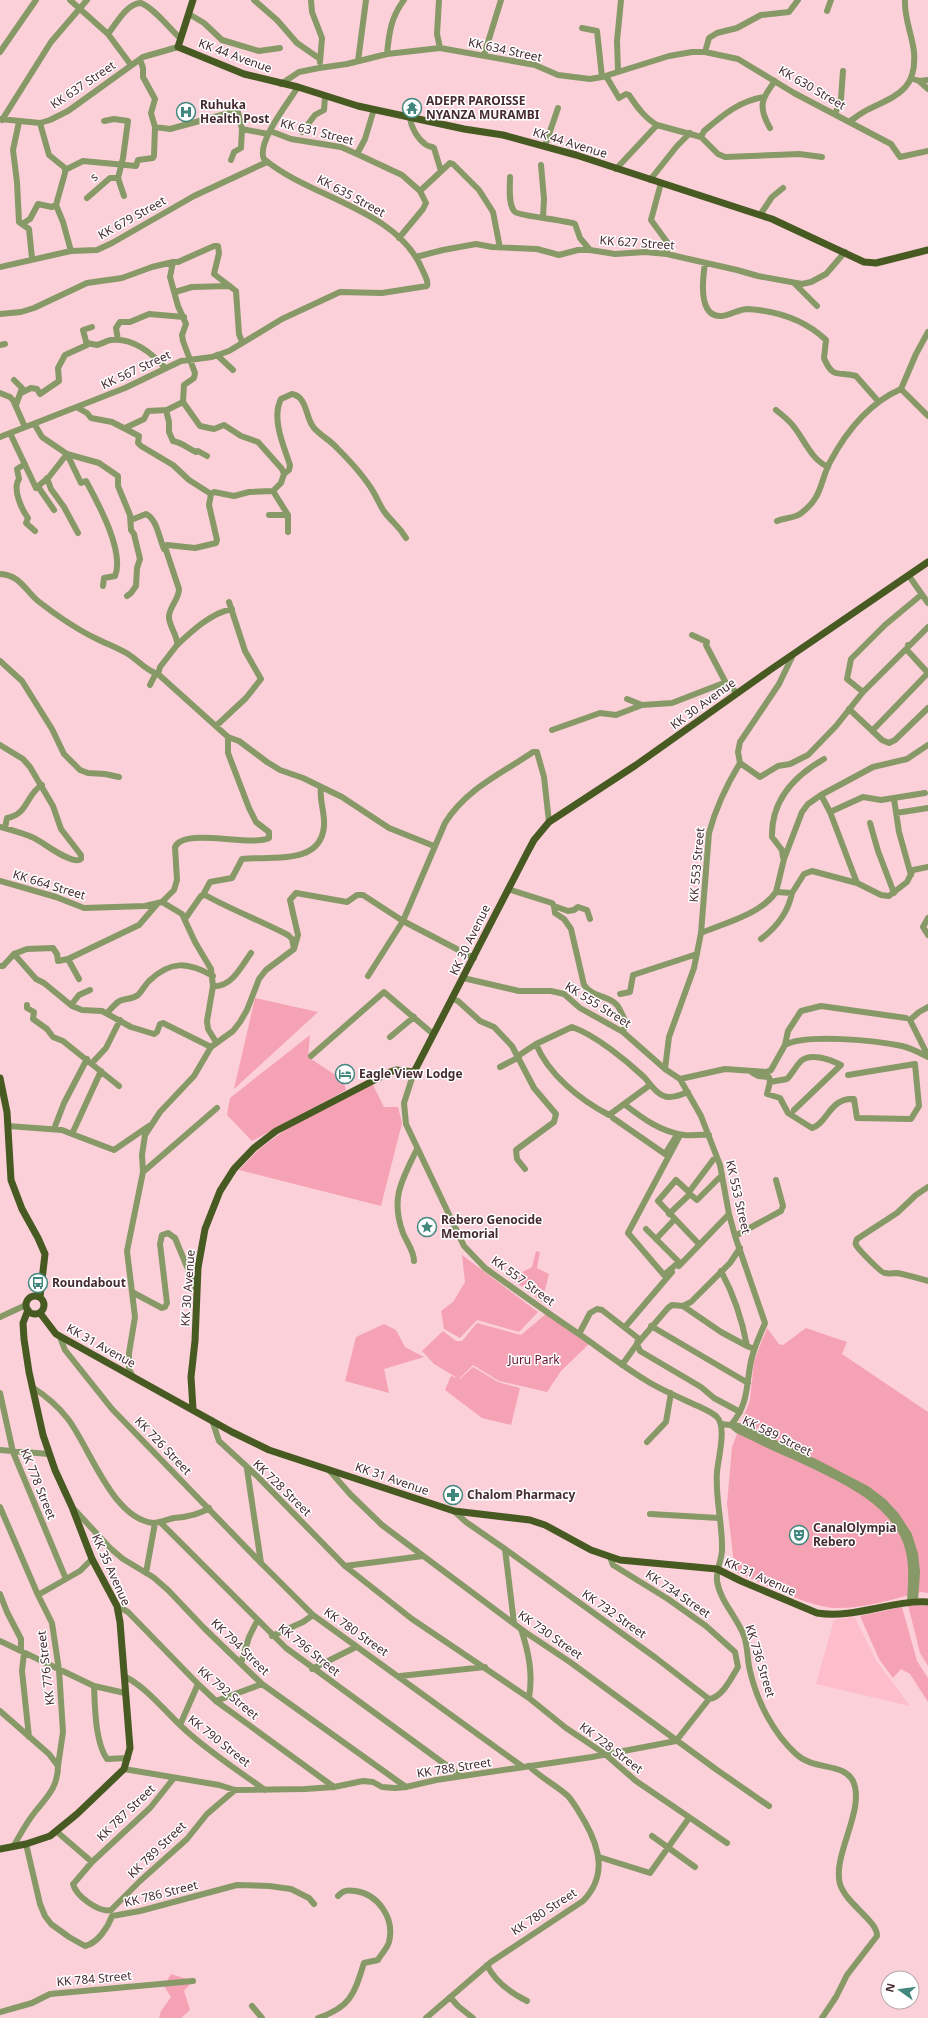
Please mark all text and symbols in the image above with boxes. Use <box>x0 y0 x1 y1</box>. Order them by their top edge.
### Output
street label: KK 634 Street <box>467 33 544 66</box>
street label: KK 44 Avenue <box>196 34 274 77</box>
street label: KK 637 Street <box>47 56 119 113</box>
street label: KK 630 Street <box>775 61 850 114</box>
place label: ADEPR PAROISSE NYANZA MURAMBI <box>426 92 540 123</box>
place label: Ruhuka Health Post <box>200 96 269 127</box>
temple icon: ADEPR PAROISSE NYANZA MURAMBI <box>401 97 423 119</box>
hospital icon: Ruhuka Health Post <box>175 101 197 123</box>
street label: KK 631 Street <box>279 114 356 149</box>
street label: KK 44 Avenue <box>531 123 610 162</box>
street label: s <box>86 168 102 185</box>
street label: KK 635 Street <box>314 170 389 221</box>
street label: KK 679 Street <box>95 192 169 243</box>
street label: KK 627 Street <box>599 231 676 254</box>
street label: KK 567 Street <box>98 346 174 393</box>
street label: KK 30 Avenue <box>667 674 739 733</box>
street label: KK 553 Street <box>685 826 708 903</box>
street label: KK 664 Street <box>11 865 88 904</box>
street label: KK 30 Avenue <box>445 901 494 978</box>
street label: KK 555 Street <box>562 977 635 1032</box>
hotel icon: Eagle View Lodge <box>334 1063 356 1085</box>
place label: Eagle View Lodge <box>359 1065 463 1082</box>
street label: KK 553 Street <box>722 1158 755 1236</box>
place label: Rebero Genocide Memorial <box>441 1211 542 1242</box>
place icon: Rebero Genocide Memorial <box>416 1216 438 1238</box>
street label: KK 30 Avenue <box>176 1249 199 1327</box>
street label: KK 557 Street <box>488 1252 559 1310</box>
bus stop icon: Roundabout <box>27 1272 49 1294</box>
place label: Roundabout <box>52 1274 126 1291</box>
street label: KK 31 Avenue <box>63 1319 139 1372</box>
park label: Juru Park <box>507 1351 560 1368</box>
street label: KK 589 Street <box>740 1411 815 1460</box>
street label: KK 726 Street <box>131 1413 196 1479</box>
street label: KK 778 Street <box>16 1446 61 1522</box>
street label: KK 728 Street <box>249 1455 316 1520</box>
street label: KK 31 Avenue <box>353 1458 432 1499</box>
pharmacy icon: Chalom Pharmacy <box>442 1484 464 1506</box>
place label: Chalom Pharmacy <box>467 1486 575 1503</box>
place label: CanalOlympia Rebero <box>813 1519 896 1550</box>
theatre icon: CanalOlympia Rebero <box>788 1524 810 1546</box>
street label: KK 35 Avenue <box>88 1531 135 1609</box>
street label: KK 31 Avenue <box>722 1553 799 1600</box>
street label: KK 734 Street <box>642 1566 715 1622</box>
street label: KK 732 Street <box>579 1585 651 1642</box>
street label: KK 780 Street <box>321 1603 393 1660</box>
street label: KK 730 Street <box>515 1606 587 1663</box>
street label: KK 794 Street <box>207 1614 274 1679</box>
street label: KK 796 Street <box>275 1619 344 1680</box>
street label: KK 736 Street <box>741 1622 780 1700</box>
street label: KK 776 Street <box>32 1629 59 1706</box>
street label: KK 792 Street <box>194 1662 263 1724</box>
street label: KK 790 Street <box>184 1711 255 1771</box>
street label: KK 728 Street <box>576 1718 647 1777</box>
street label: KK 788 Street <box>415 1753 493 1782</box>
street label: KK 787 Street <box>93 1780 159 1845</box>
street label: KK 789 Street <box>124 1817 190 1882</box>
street label: KK 786 Street <box>122 1876 200 1911</box>
street label: KK 780 Street <box>508 1884 580 1939</box>
street label: KK 784 Street <box>56 1967 133 1990</box>
north arrow <box>880 1970 920 2010</box>
text: N <box>881 1981 898 1994</box>

